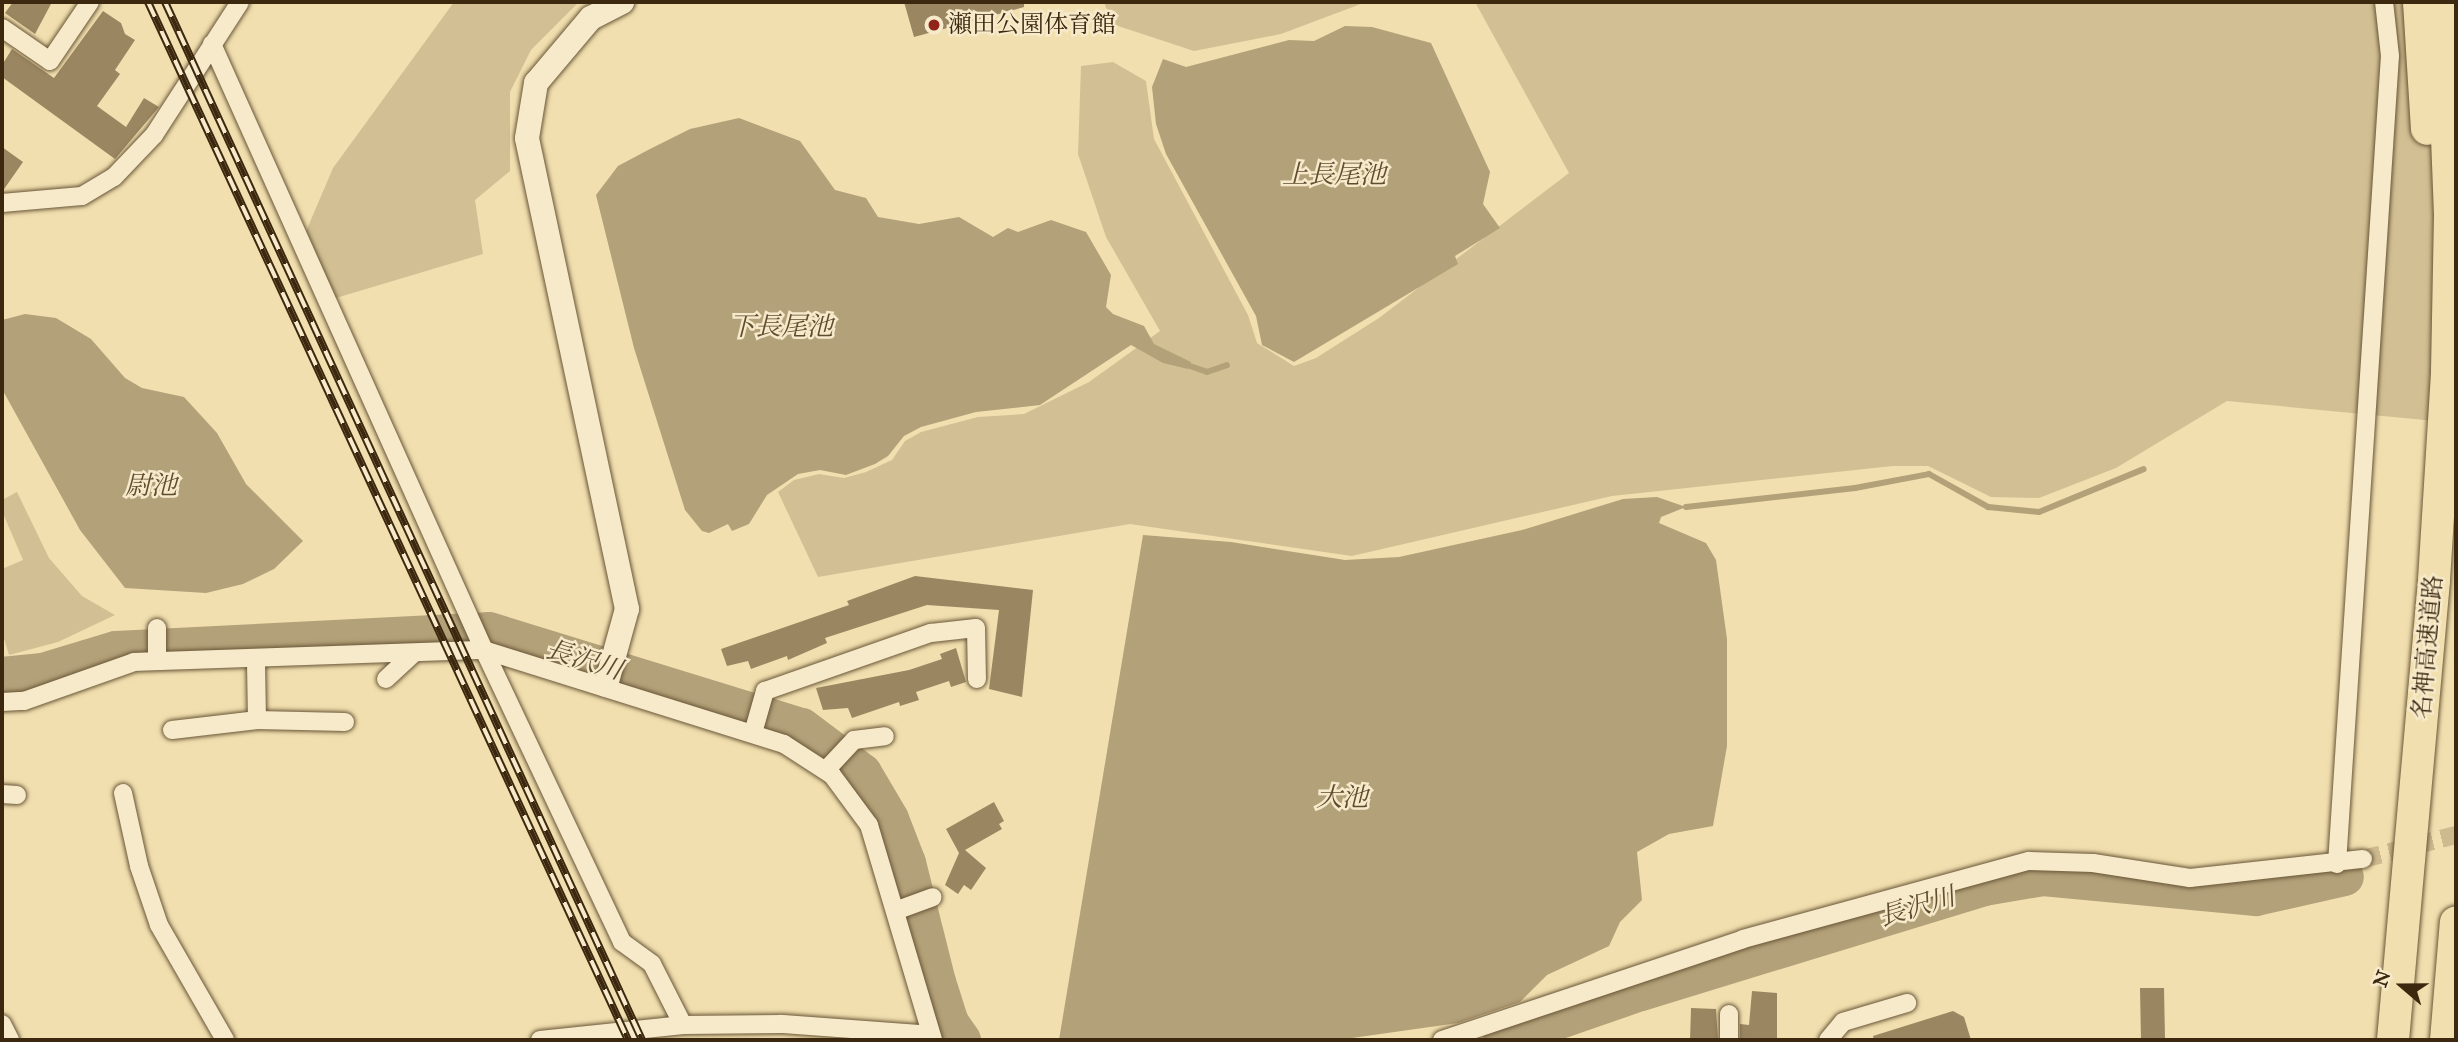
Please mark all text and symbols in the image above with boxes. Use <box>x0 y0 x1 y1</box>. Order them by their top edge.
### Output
place label: 瀬田公園体育館 <box>948 11 1116 39</box>
marker: 瀬田公園体育館 <box>926 17 942 33</box>
water label: 上長尾池 <box>1282 159 1386 191</box>
water label: 下長尾池 <box>729 311 833 343</box>
water label: 尉池 <box>125 470 177 502</box>
street label: 名神高速道路 <box>2407 574 2449 720</box>
water label: 長沢川 <box>542 634 626 686</box>
water label: 大池 <box>1316 782 1368 814</box>
water label: 長沢川 <box>1875 881 1959 933</box>
north arrow <box>2367 951 2437 1021</box>
text: N <box>2368 967 2395 990</box>

